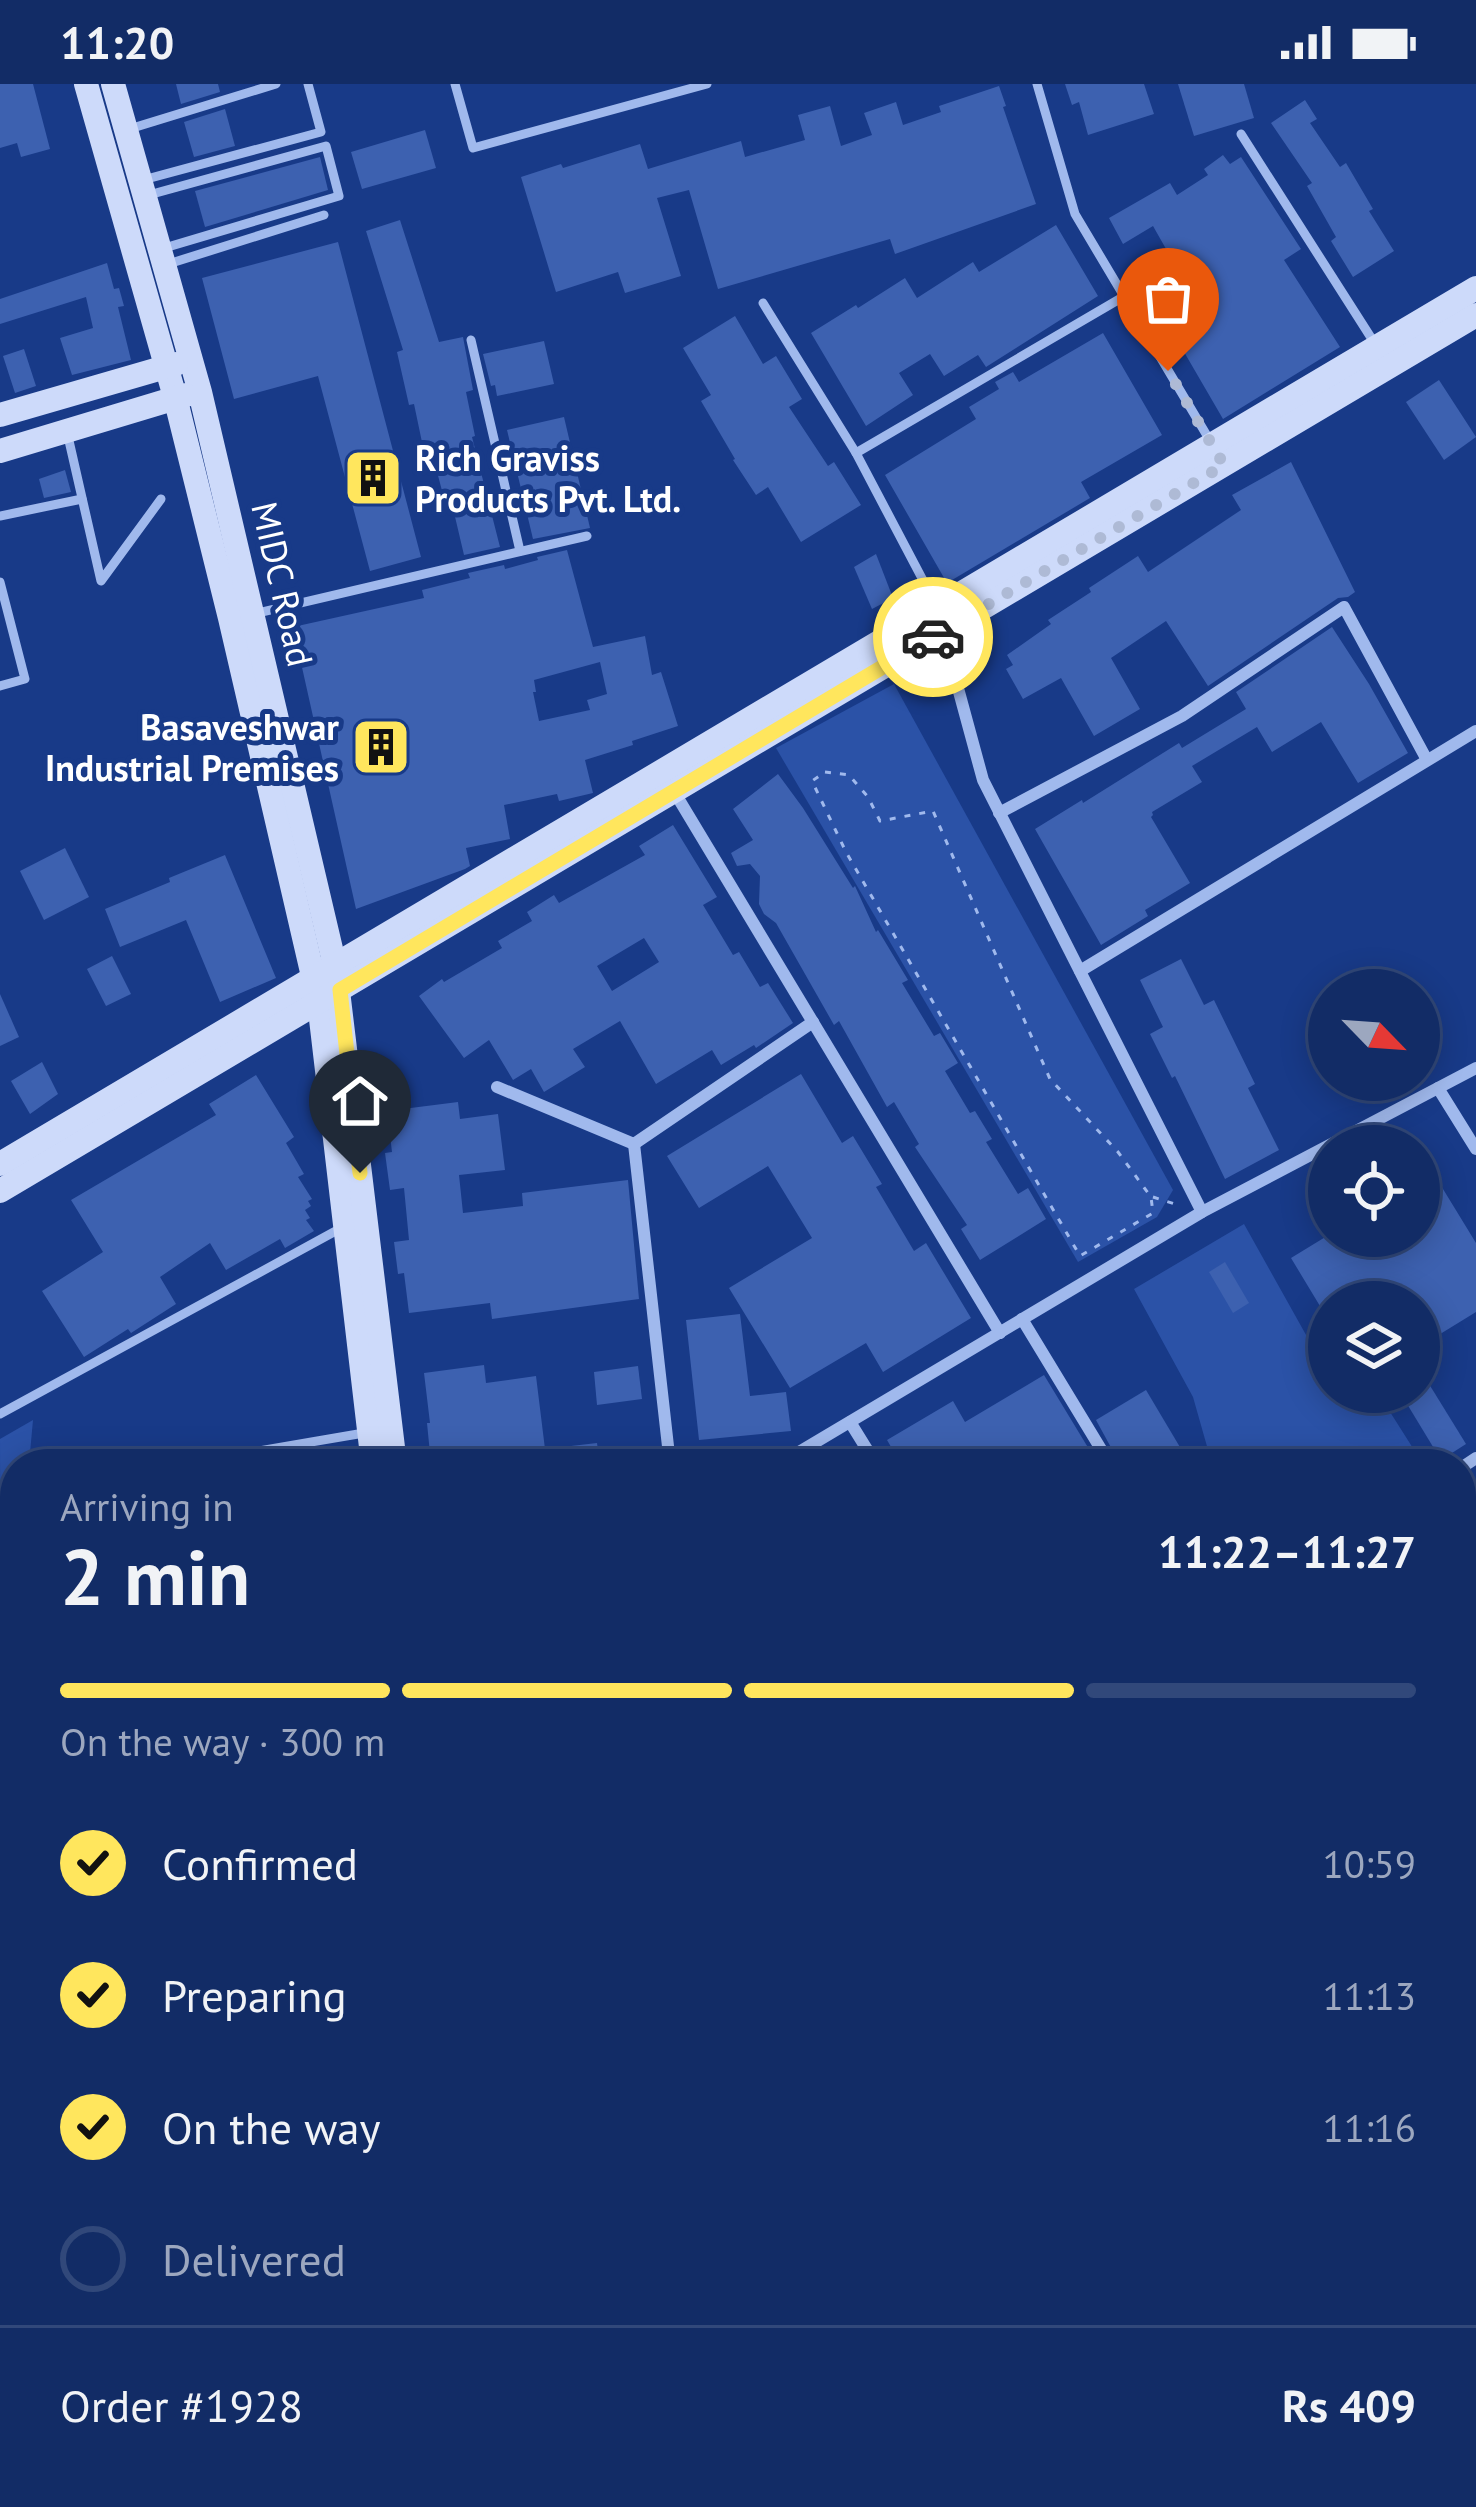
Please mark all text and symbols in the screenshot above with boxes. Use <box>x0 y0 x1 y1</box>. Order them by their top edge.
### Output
text: 11:20 <box>60 13 174 71</box>
pin <box>1117 248 1219 371</box>
icon: bag <box>1135 266 1201 332</box>
place label: Rich Graviss Products Pvt. Ltd. <box>415 434 681 522</box>
building icon: Rich Graviss Products Pvt. Ltd. <box>342 447 404 509</box>
street label: MIDC Road <box>241 497 325 671</box>
courier <box>873 577 993 697</box>
icon: car <box>900 604 966 670</box>
place label: Basaveshwar Industrial Premises <box>45 703 339 791</box>
building icon: Basaveshwar Industrial Premises <box>350 716 412 778</box>
north arrow <box>1308 969 1440 1101</box>
map controls <box>1308 969 1440 1413</box>
pin <box>309 1050 411 1173</box>
icon: home <box>327 1068 393 1134</box>
button: locate <box>1308 1125 1440 1257</box>
button: layers <box>1308 1281 1440 1413</box>
text: Arriving in <box>60 1481 234 1532</box>
text: 11:22–11:27 <box>1158 1522 1416 1580</box>
text: 2 min <box>60 1526 250 1627</box>
text: On the way · 300 m <box>60 1716 385 1767</box>
icon: check <box>60 1830 126 1896</box>
text: Confirmed <box>162 1834 358 1892</box>
text: 10:59 <box>1322 1838 1416 1889</box>
icon: check <box>60 1962 126 2028</box>
text: Preparing <box>162 1966 347 2024</box>
text: 11:13 <box>1322 1970 1416 2021</box>
icon: check <box>60 2094 126 2160</box>
text: On the way <box>162 2098 381 2156</box>
text: 11:16 <box>1322 2102 1416 2153</box>
text: Delivered <box>162 2230 346 2288</box>
text: Order #1928 <box>60 2376 303 2434</box>
text: Rs 409 <box>1282 2376 1416 2434</box>

